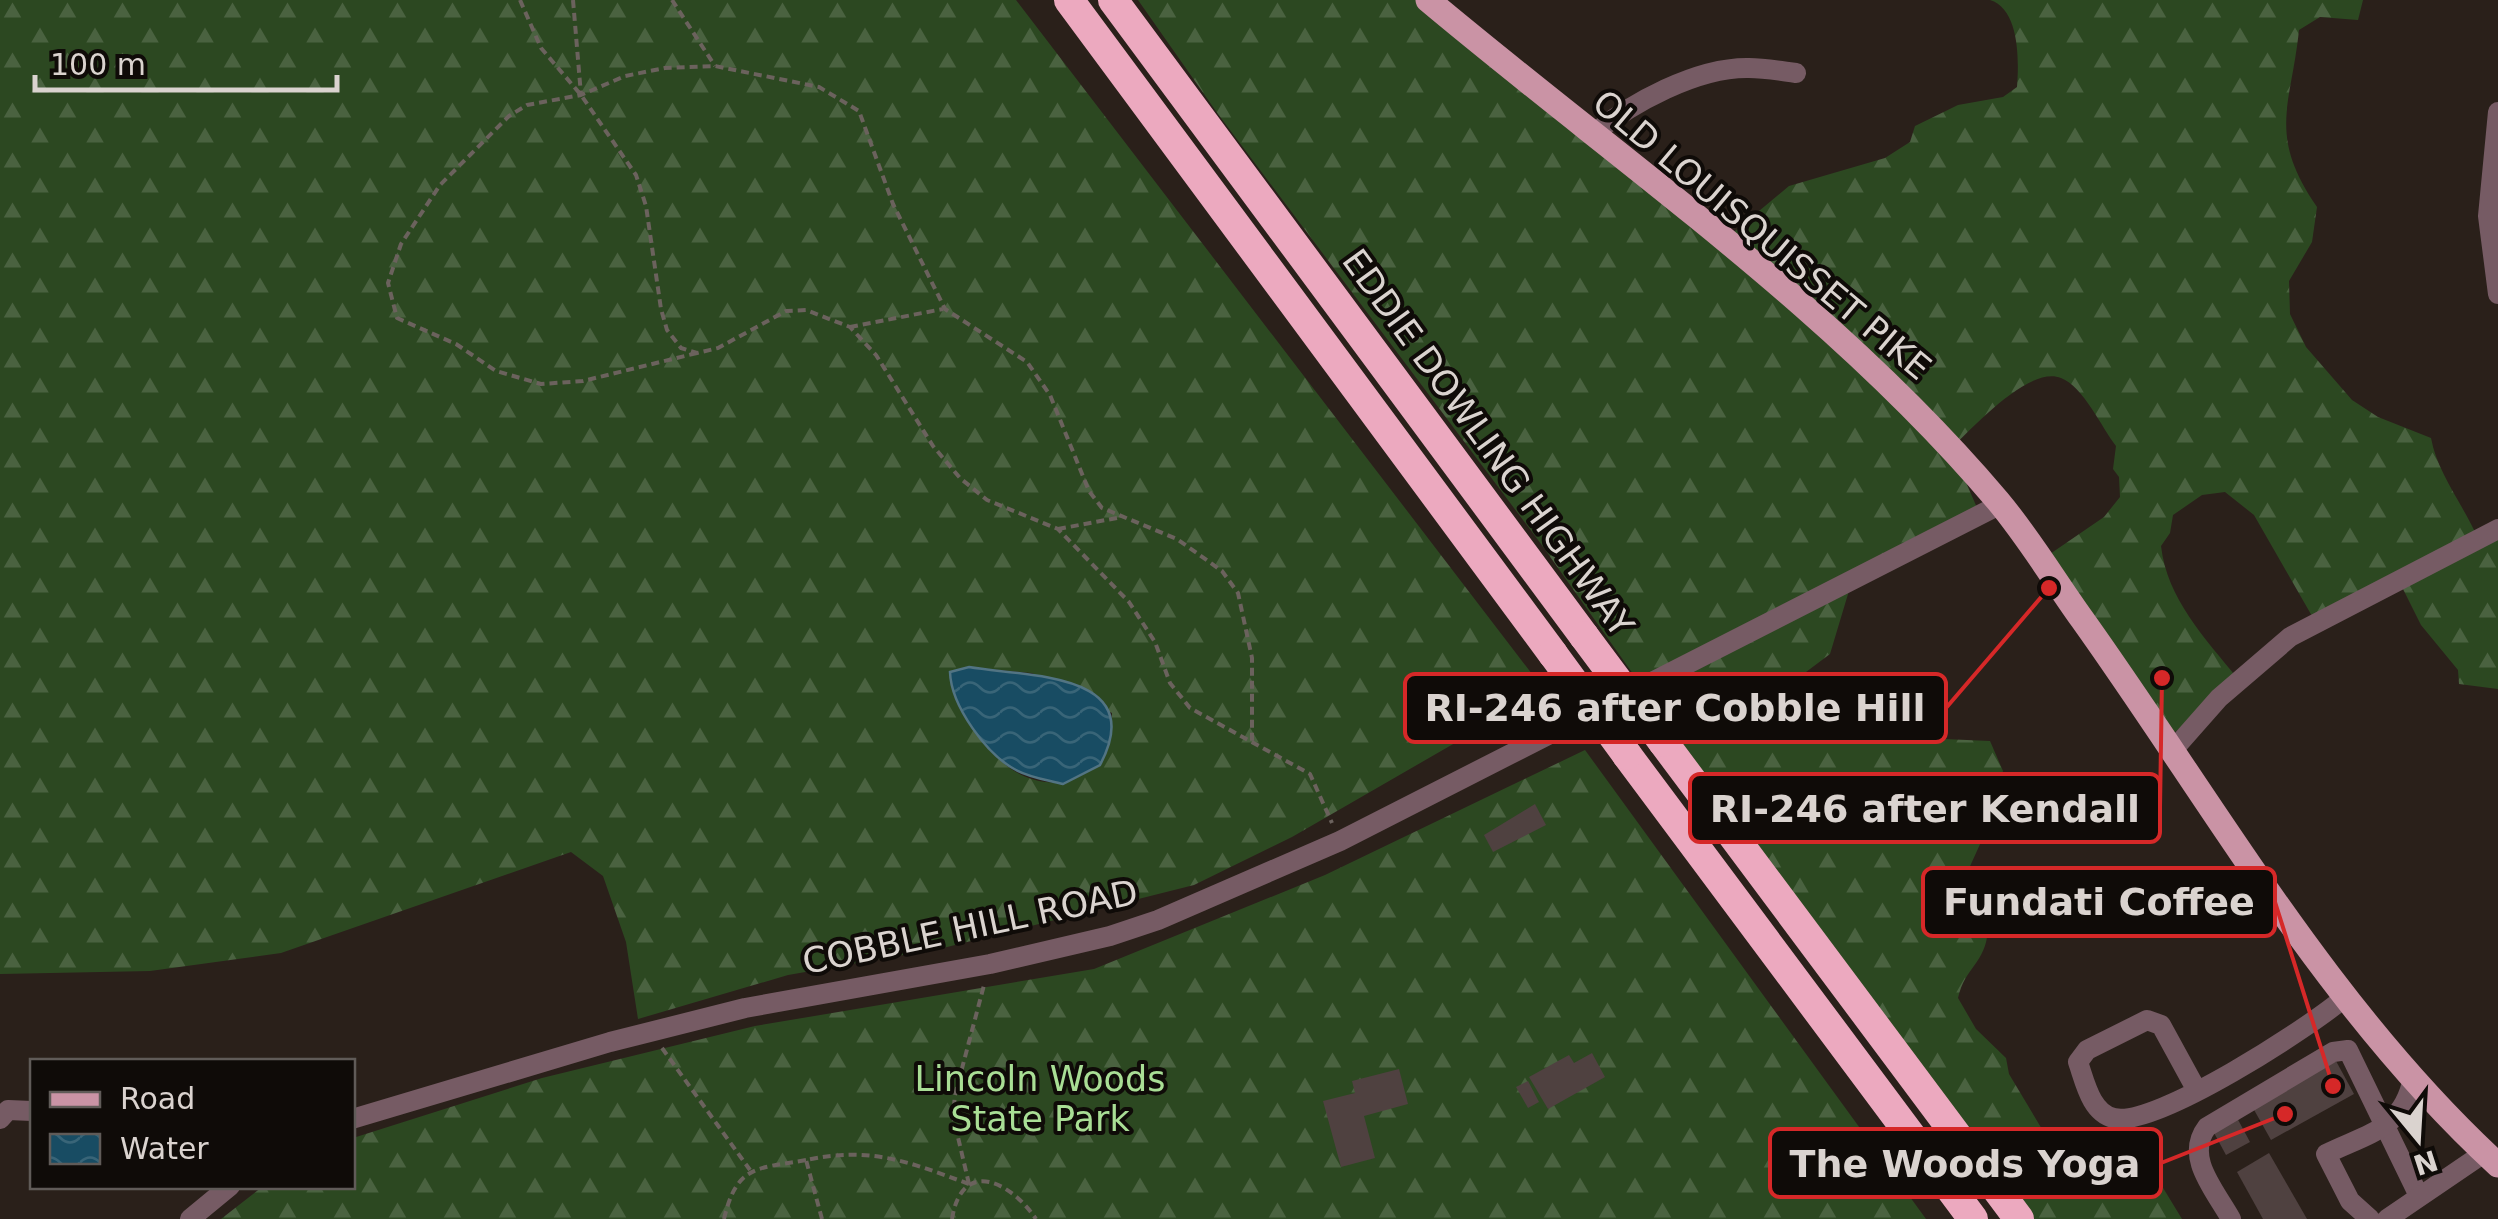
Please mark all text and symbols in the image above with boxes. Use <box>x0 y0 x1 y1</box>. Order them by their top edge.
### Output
scale bar <box>35 30 338 92</box>
text: 100 m <box>50 47 146 82</box>
street label: OLD LOUISQUISSET PIKE <box>1585 82 1939 388</box>
street label: EDDIE DOWLING HIGHWAY <box>1334 242 1642 645</box>
callout: RI-246 after Cobble Hill <box>1405 674 1946 742</box>
text: RI-246 after Cobble Hill <box>1424 686 1926 730</box>
callout: RI-246 after Kendall <box>1690 774 2160 842</box>
text: RI-246 after Kendall <box>1710 787 2140 831</box>
callout: Fundati Coffee <box>1923 868 2275 936</box>
street label: COBBLE HILL ROAD <box>799 872 1141 982</box>
text: Fundati Coffee <box>1943 880 2255 924</box>
legend <box>30 1059 355 1189</box>
park label: Lincoln Woods State Park <box>915 1059 1165 1139</box>
text: Road <box>120 1081 195 1116</box>
north arrow <box>2368 1089 2468 1189</box>
callout: The Woods Yoga <box>1770 1129 2161 1197</box>
text: Water <box>120 1131 209 1166</box>
text: The Woods Yoga <box>1790 1142 2140 1186</box>
text: N <box>2409 1143 2442 1182</box>

